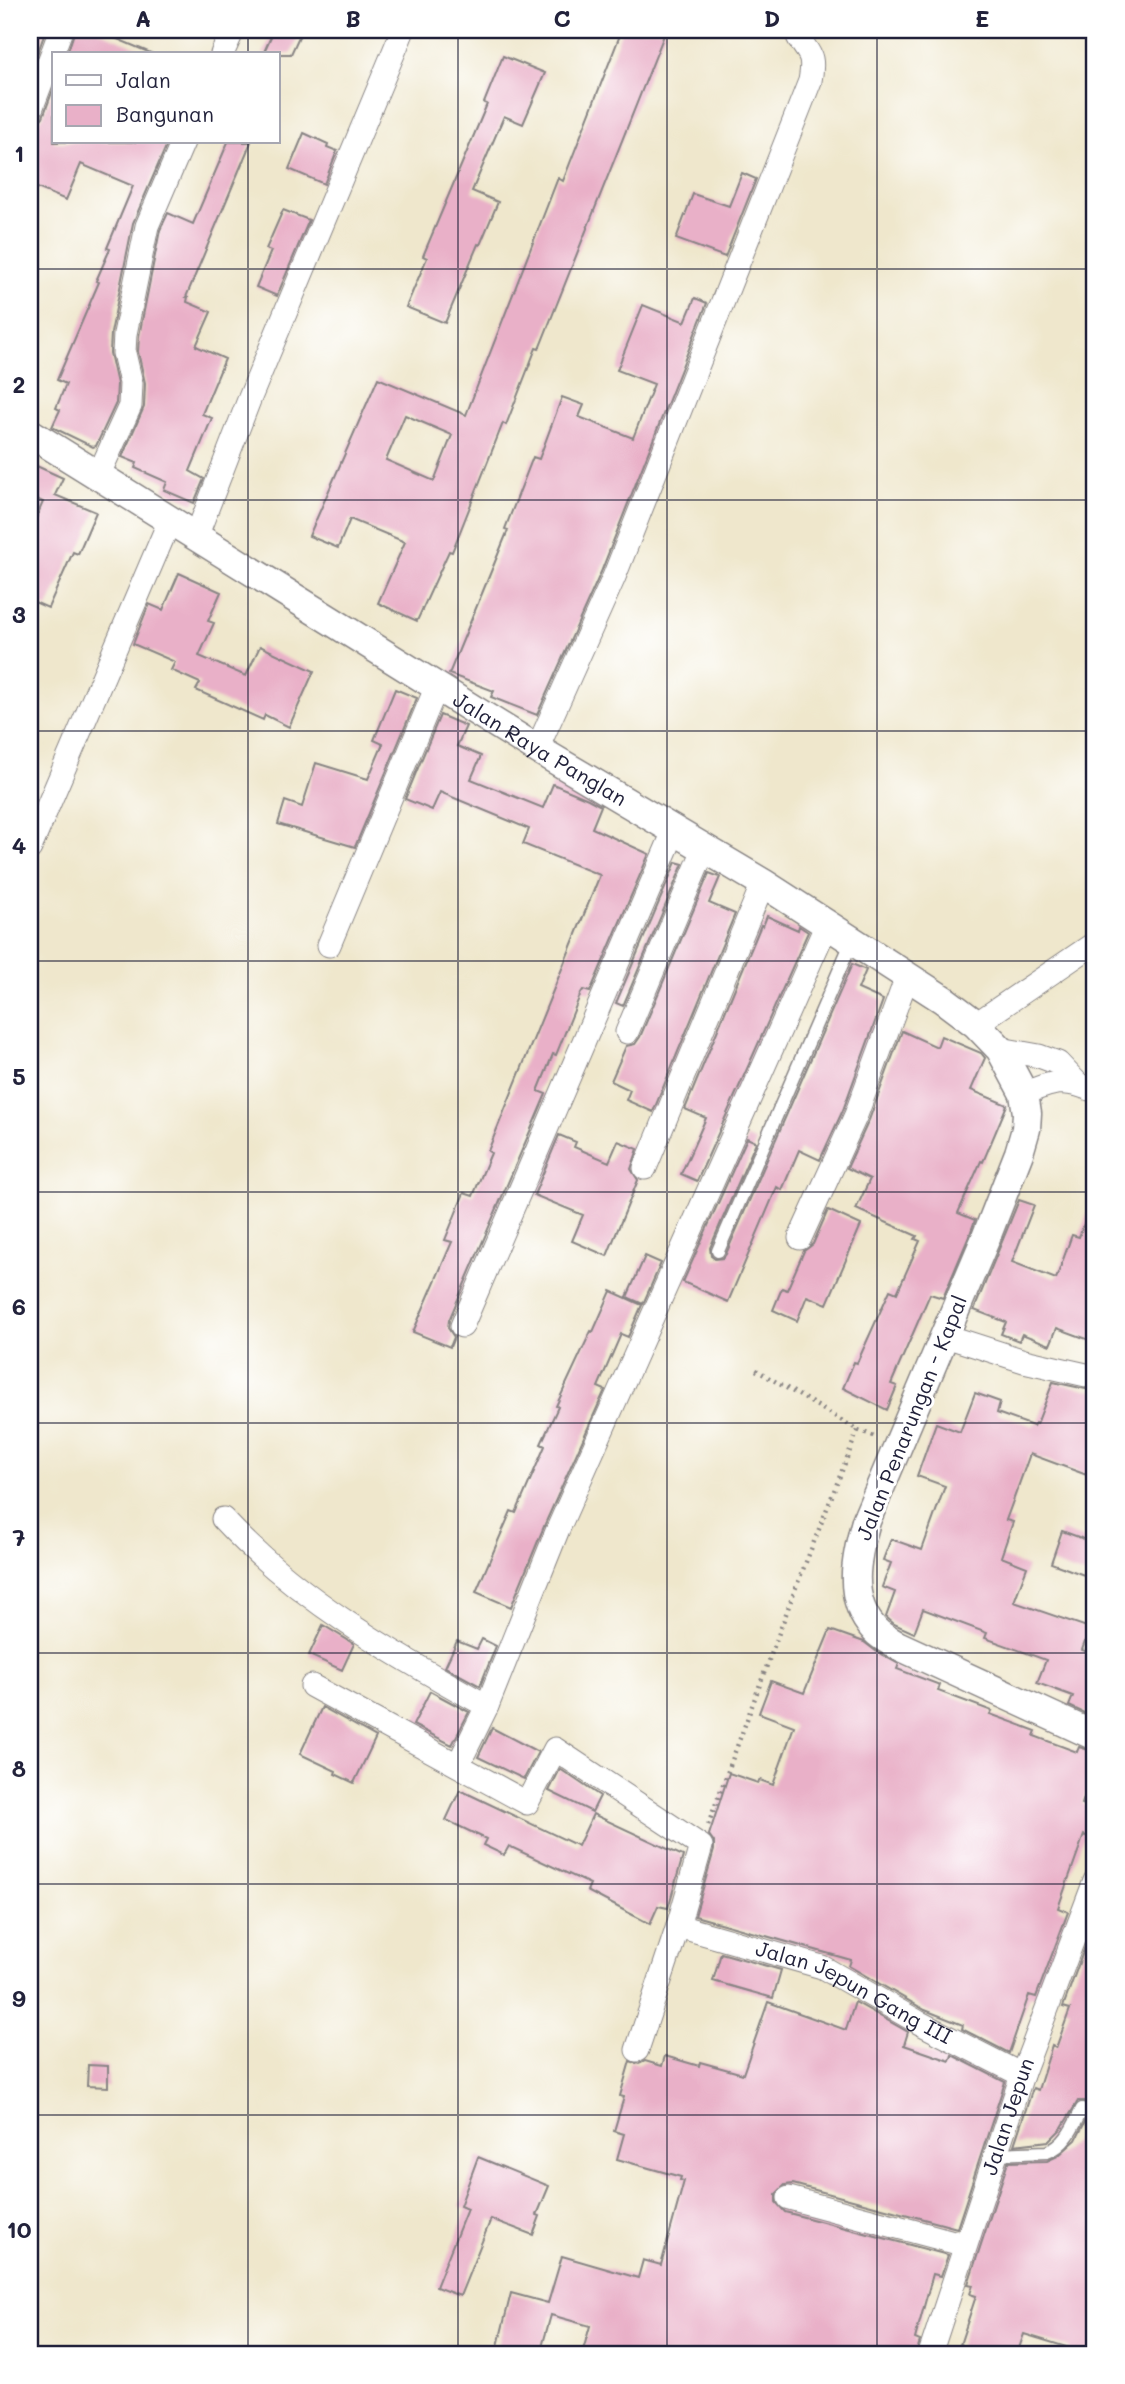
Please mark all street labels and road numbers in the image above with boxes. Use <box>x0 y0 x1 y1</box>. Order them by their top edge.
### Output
street label: Jalan Raya Panglan <box>449 685 632 811</box>
street label: Jalan Penarungan - Kapal <box>849 1291 972 1544</box>
street label: Jalan Jepun Gang III <box>753 1934 957 2049</box>
street label: Jalan Jepun <box>975 2054 1039 2178</box>

